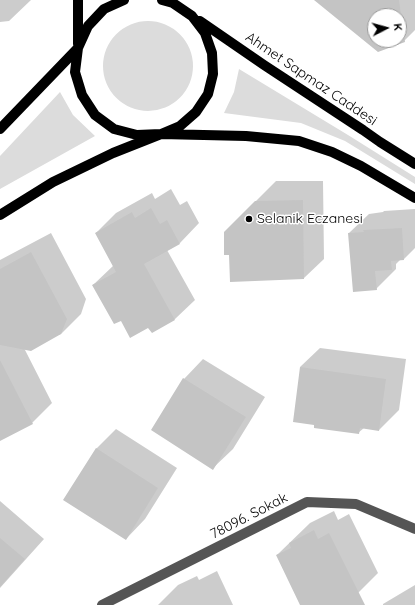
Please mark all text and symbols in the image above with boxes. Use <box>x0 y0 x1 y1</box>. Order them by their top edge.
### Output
north arrow <box>367 8 407 48</box>
text: K <box>391 23 405 31</box>
street label: Ahmet Sapmaz Caddesi <box>242 29 380 129</box>
place label: Selanik Eczanesi <box>257 211 363 227</box>
marker: Selanik Eczanesi <box>244 214 254 224</box>
street label: 78096. Sokak <box>208 489 290 543</box>

